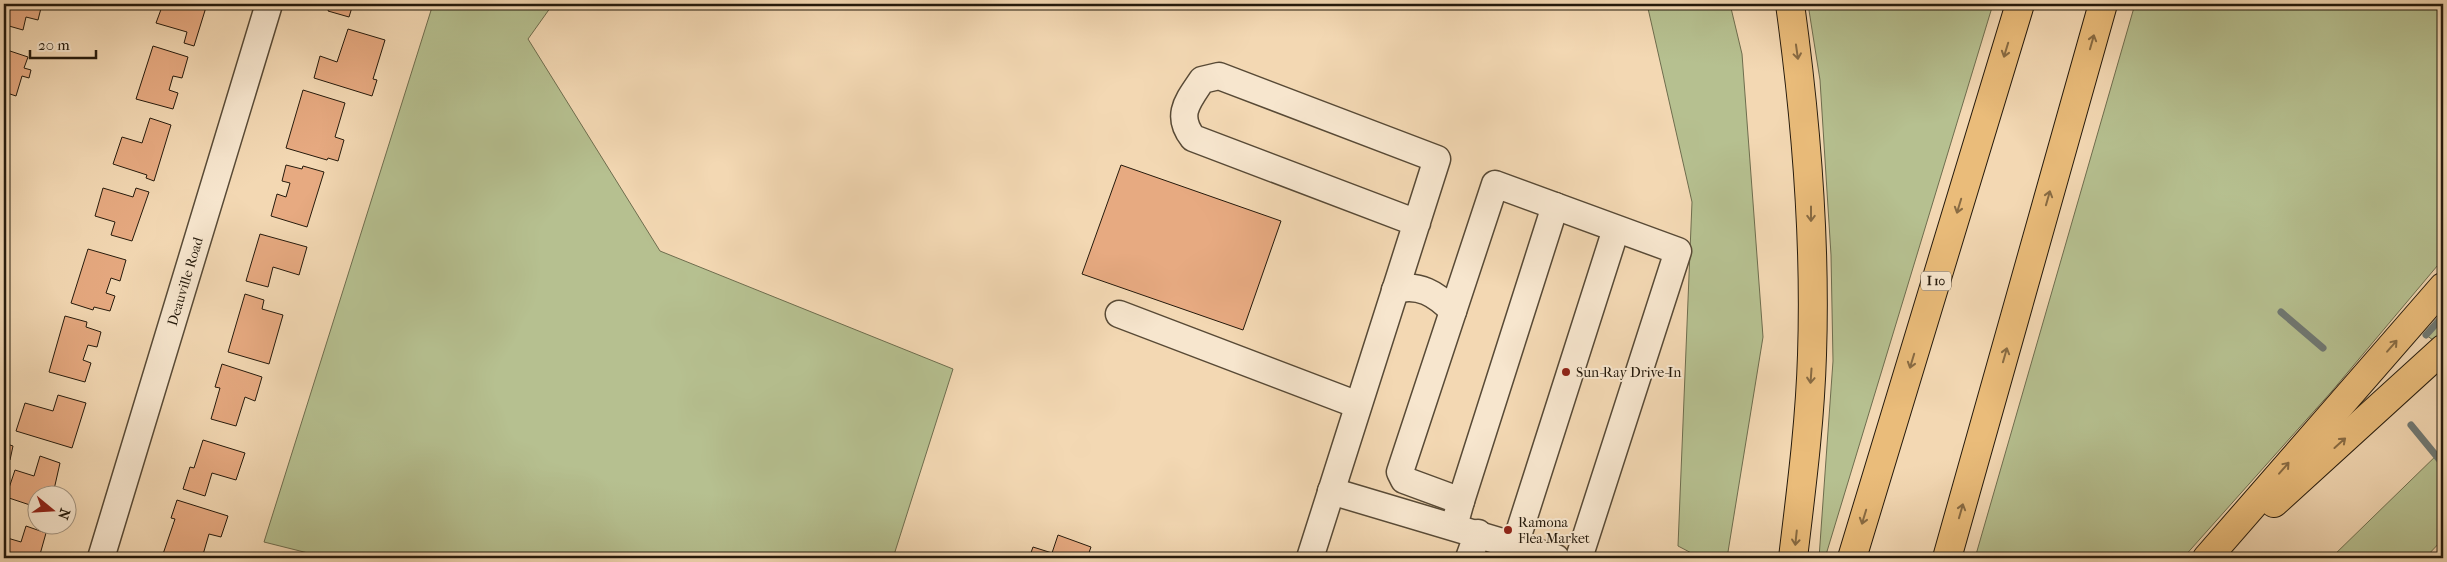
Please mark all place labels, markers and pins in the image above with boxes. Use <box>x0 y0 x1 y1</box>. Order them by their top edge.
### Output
place label: Sun-Ray Drive-In <box>1576 364 1681 381</box>
marker: Sun-Ray Drive-In <box>1560 366 1572 378</box>
place label: Ramona Flea Market <box>1518 514 1590 547</box>
marker: Ramona Flea Market <box>1502 524 1514 536</box>

